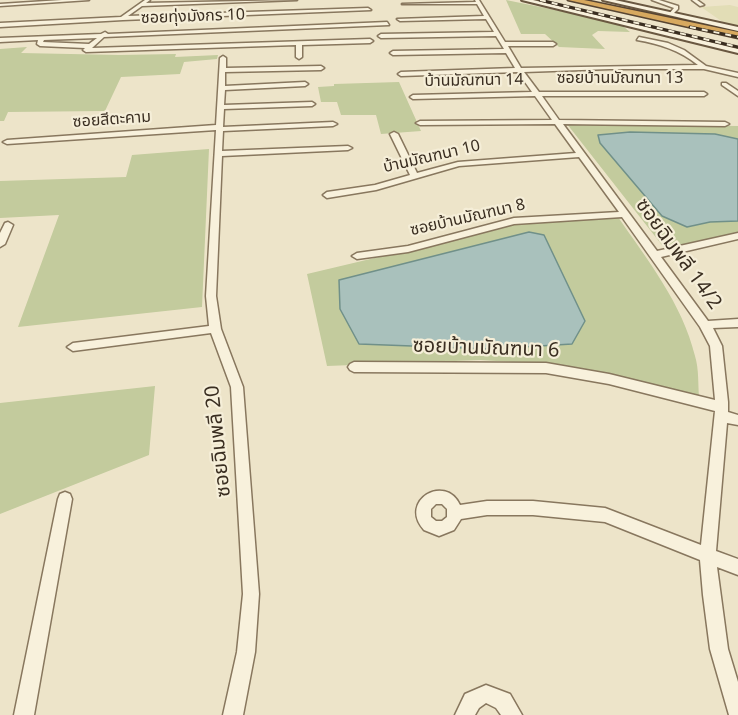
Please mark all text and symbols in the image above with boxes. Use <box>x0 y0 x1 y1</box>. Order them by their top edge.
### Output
street label: ซอยทุ่งมังกร 10 <box>141 7 245 29</box>
street label: ซอยบ้านมัณฑนา 13 <box>557 70 683 90</box>
street label: บ้านมัณฑนา 14 <box>424 72 524 92</box>
street label: ซอยสีตะคาม <box>72 109 152 133</box>
street label: บ้านมัณฑนา 10 <box>382 137 482 179</box>
street label: ซอยฉิมพลี 14/2 <box>629 195 725 315</box>
street label: ซอยบ้านมัณฑนา 8 <box>409 196 527 242</box>
street label: ซอยบ้านมัณฑนา 6 <box>412 335 560 365</box>
street label: ซอยฉิมพลี 20 <box>202 384 238 498</box>

